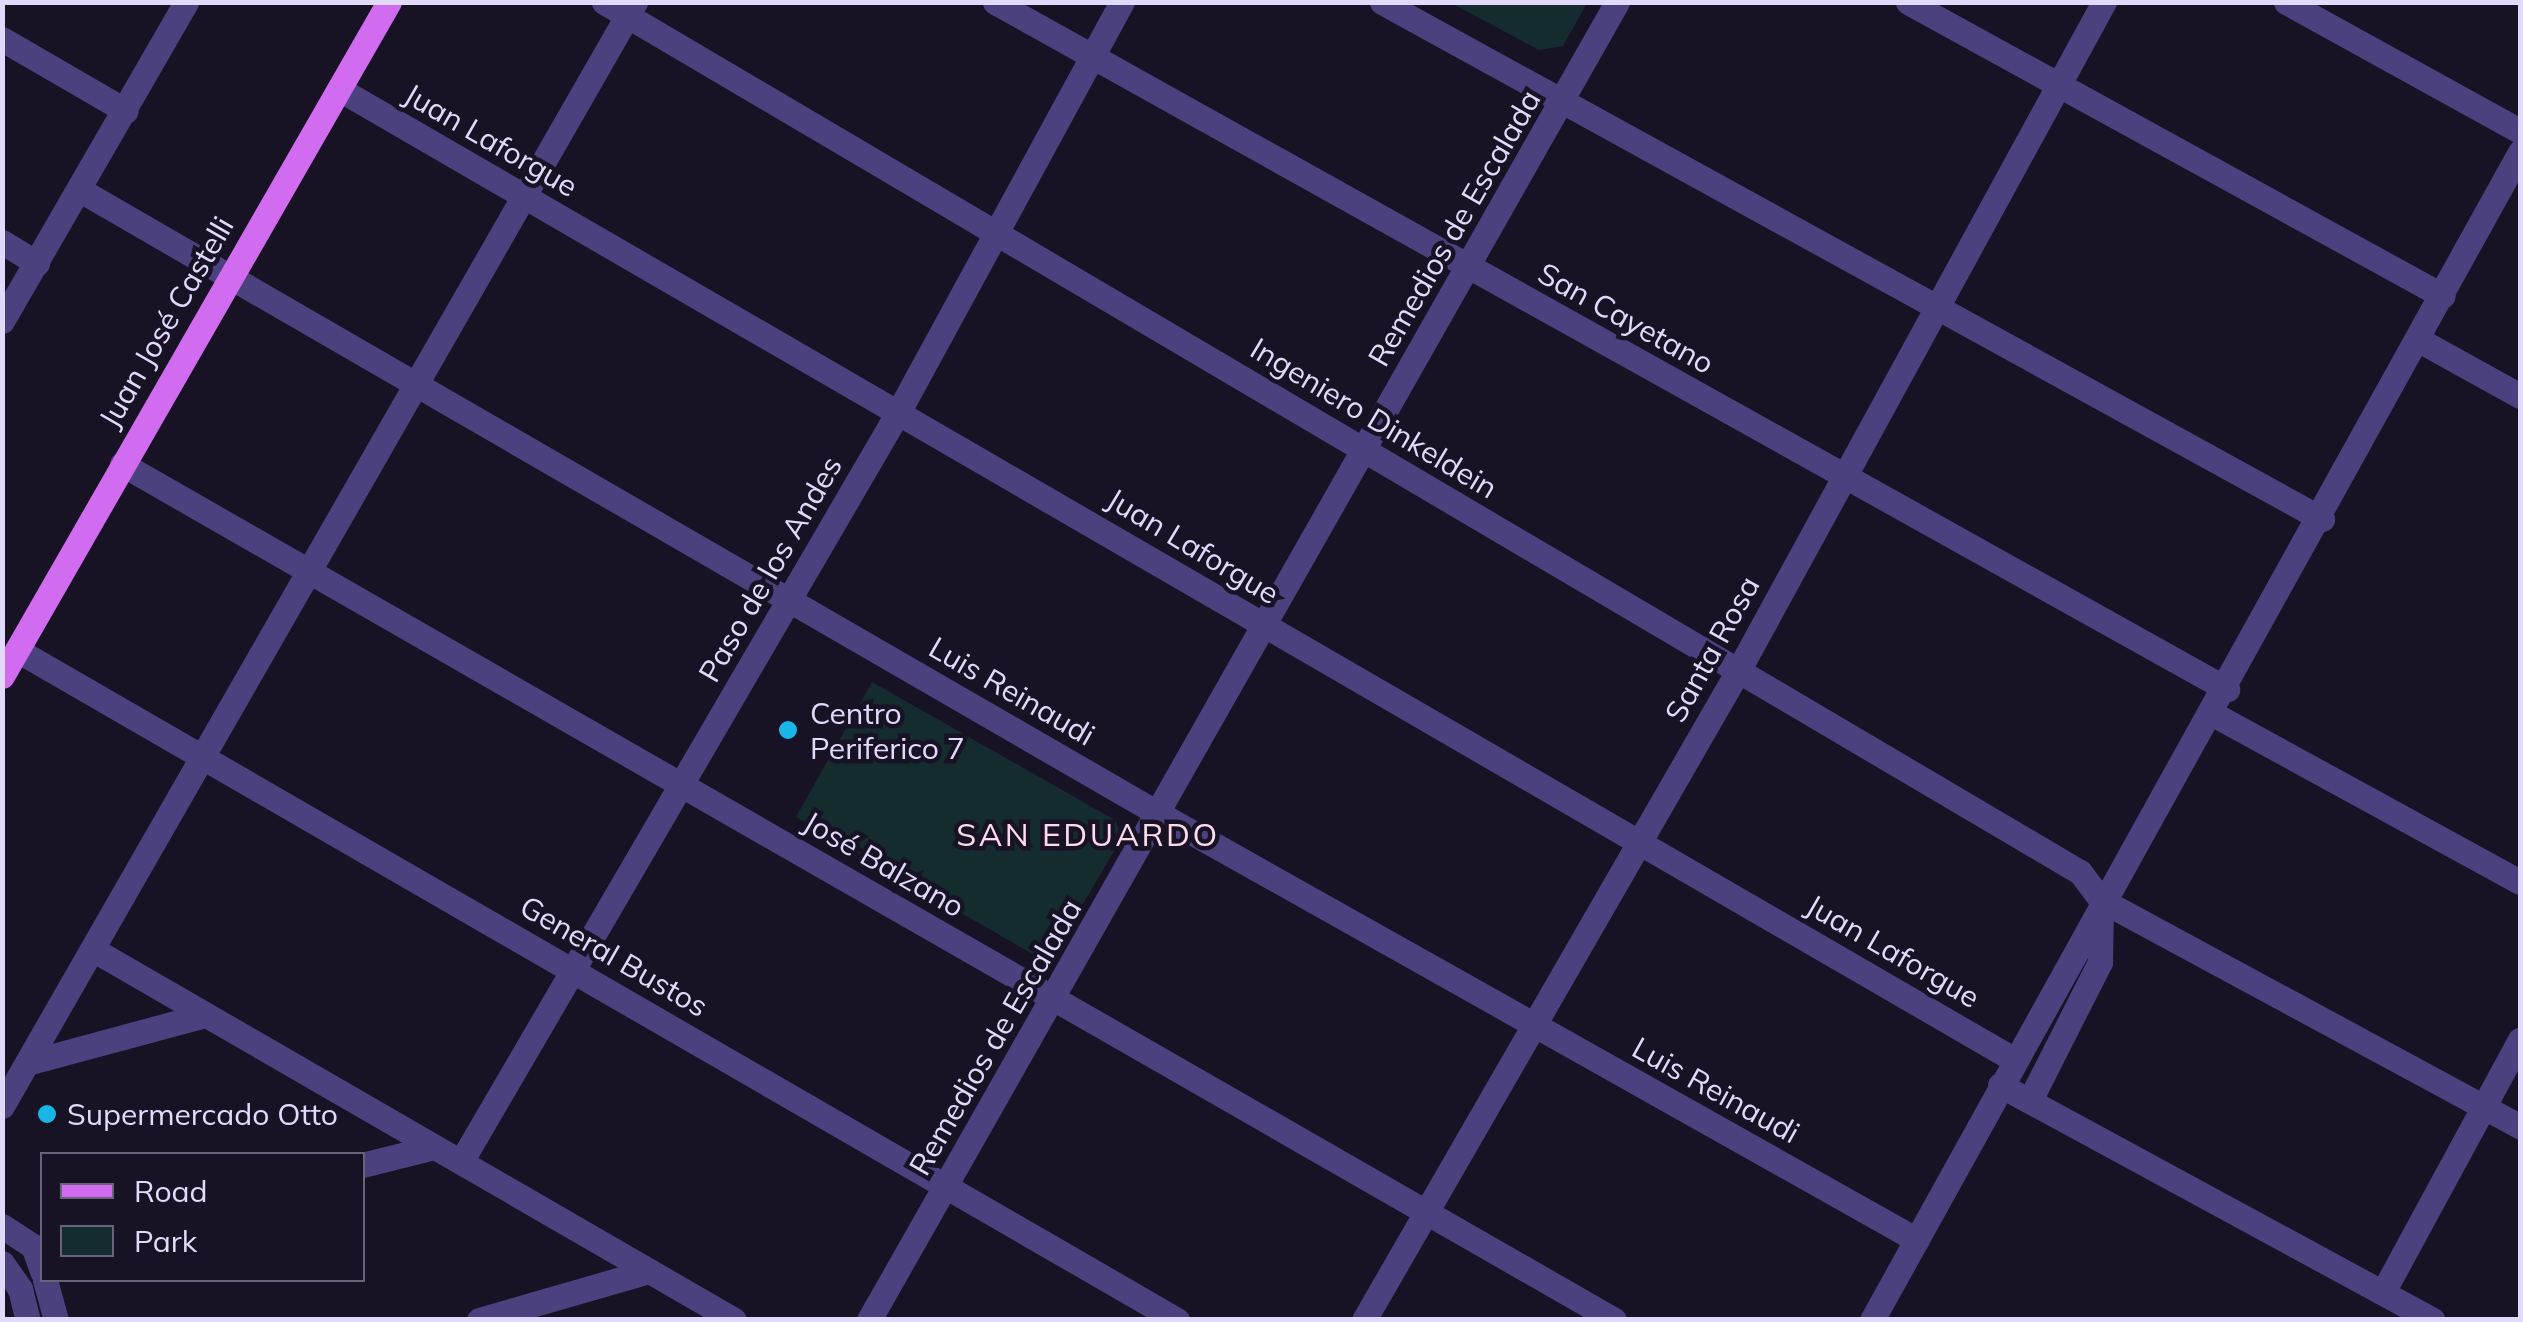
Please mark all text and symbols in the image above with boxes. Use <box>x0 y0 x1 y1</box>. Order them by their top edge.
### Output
street label: Juan Laforgue <box>398 76 584 204</box>
street label: Remedios de Escalada <box>1360 84 1548 372</box>
street label: Juan José Castelli <box>91 210 241 434</box>
street label: San Cayetano <box>1532 255 1720 381</box>
street label: Ingeniero Dinkeldein <box>1244 330 1504 506</box>
street label: Paso de los Andes <box>691 450 849 688</box>
street label: Juan Laforgue <box>1100 481 1286 611</box>
street label: Santa Rosa <box>1657 570 1767 728</box>
street label: Luis Reinaudi <box>923 629 1101 753</box>
place label: Centro Periferico 7 <box>810 695 965 766</box>
marker: Centro Periferico 7 <box>775 717 801 743</box>
street label: José Balzano <box>797 803 971 925</box>
district label: SAN EDUARDO <box>956 815 1220 853</box>
street label: Juan Laforgue <box>1800 887 1986 1015</box>
street label: General Bustos <box>514 888 714 1024</box>
street label: Remedios de Escalada <box>901 893 1089 1181</box>
street label: Luis Reinaudi <box>1626 1029 1806 1151</box>
place label: Supermercado Otto <box>67 1096 338 1132</box>
marker: Supermercado Otto <box>36 1103 58 1125</box>
legend <box>40 1152 365 1282</box>
text: Road <box>134 1172 208 1210</box>
text: Park <box>134 1222 197 1260</box>

